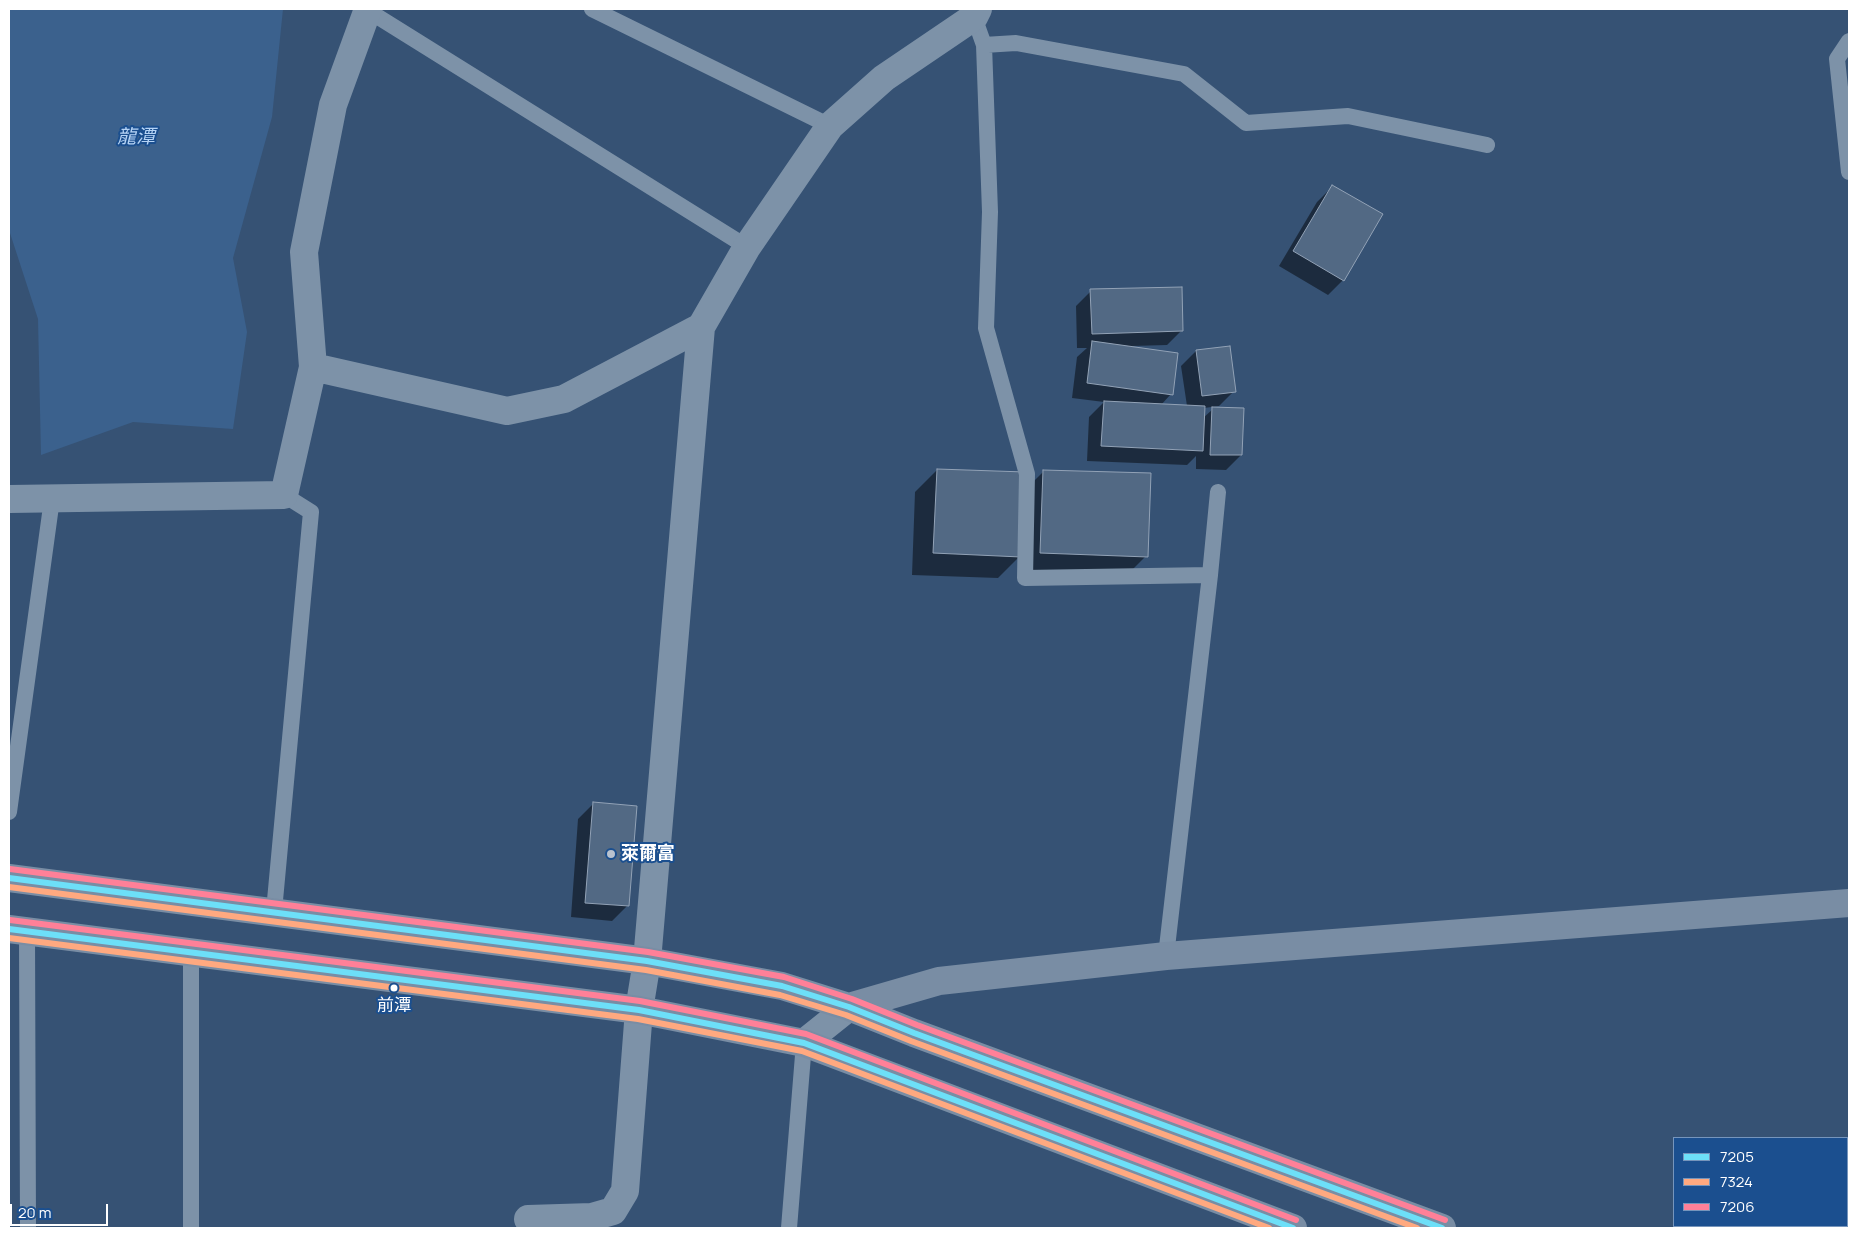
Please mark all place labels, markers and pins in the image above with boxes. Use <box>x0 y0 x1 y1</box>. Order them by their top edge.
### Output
place label: 萊爾富 <box>621 843 675 865</box>
marker: 萊爾富 <box>605 848 617 860</box>
marker: 前潭 <box>389 983 399 993</box>
place label: 前潭 <box>377 996 411 1016</box>

